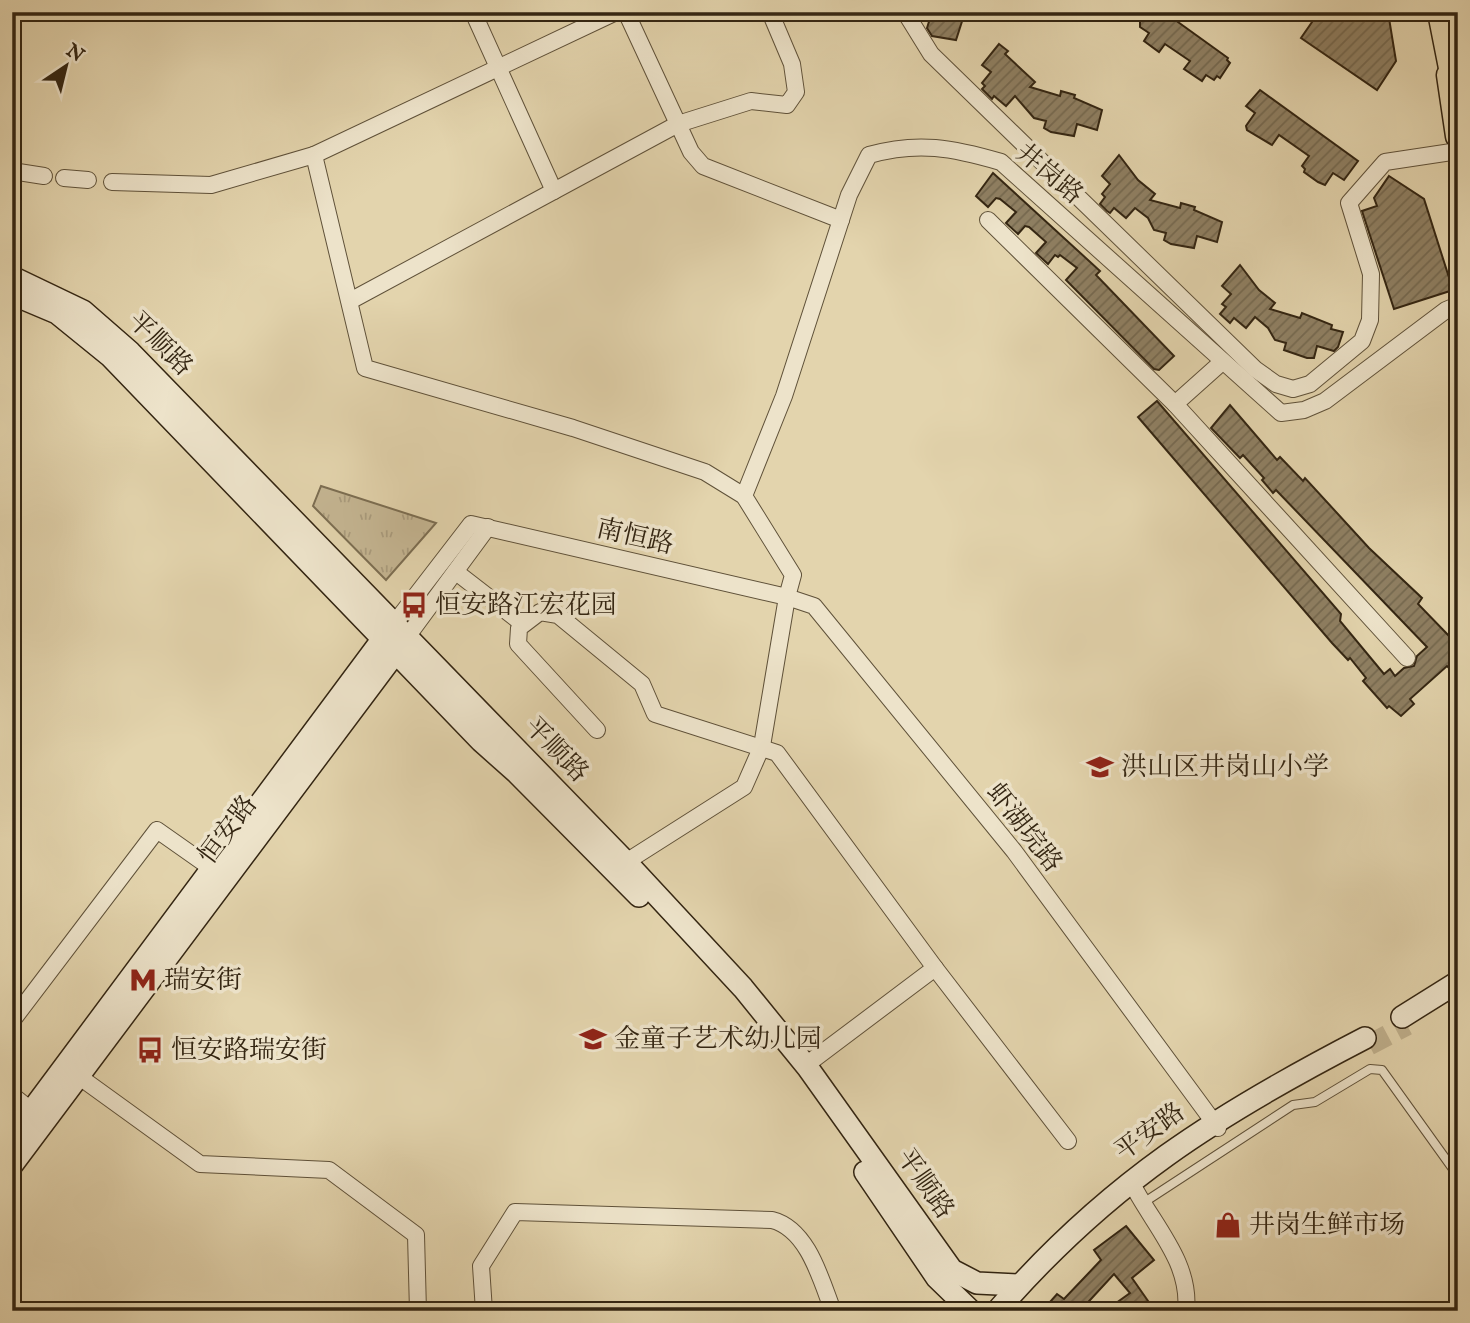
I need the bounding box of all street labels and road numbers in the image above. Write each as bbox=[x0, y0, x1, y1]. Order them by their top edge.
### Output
street label: 井岗路 bbox=[1009, 136, 1089, 212]
street label: 平顺路 bbox=[121, 305, 199, 383]
street label: 南恒路 bbox=[593, 512, 677, 562]
street label: 平顺路 bbox=[517, 710, 595, 790]
street label: 虾湖垸路 bbox=[979, 777, 1069, 879]
street label: 恒安路 bbox=[191, 789, 265, 871]
street label: 平安路 bbox=[1109, 1096, 1191, 1168]
street label: 平顺路 bbox=[889, 1143, 961, 1225]

